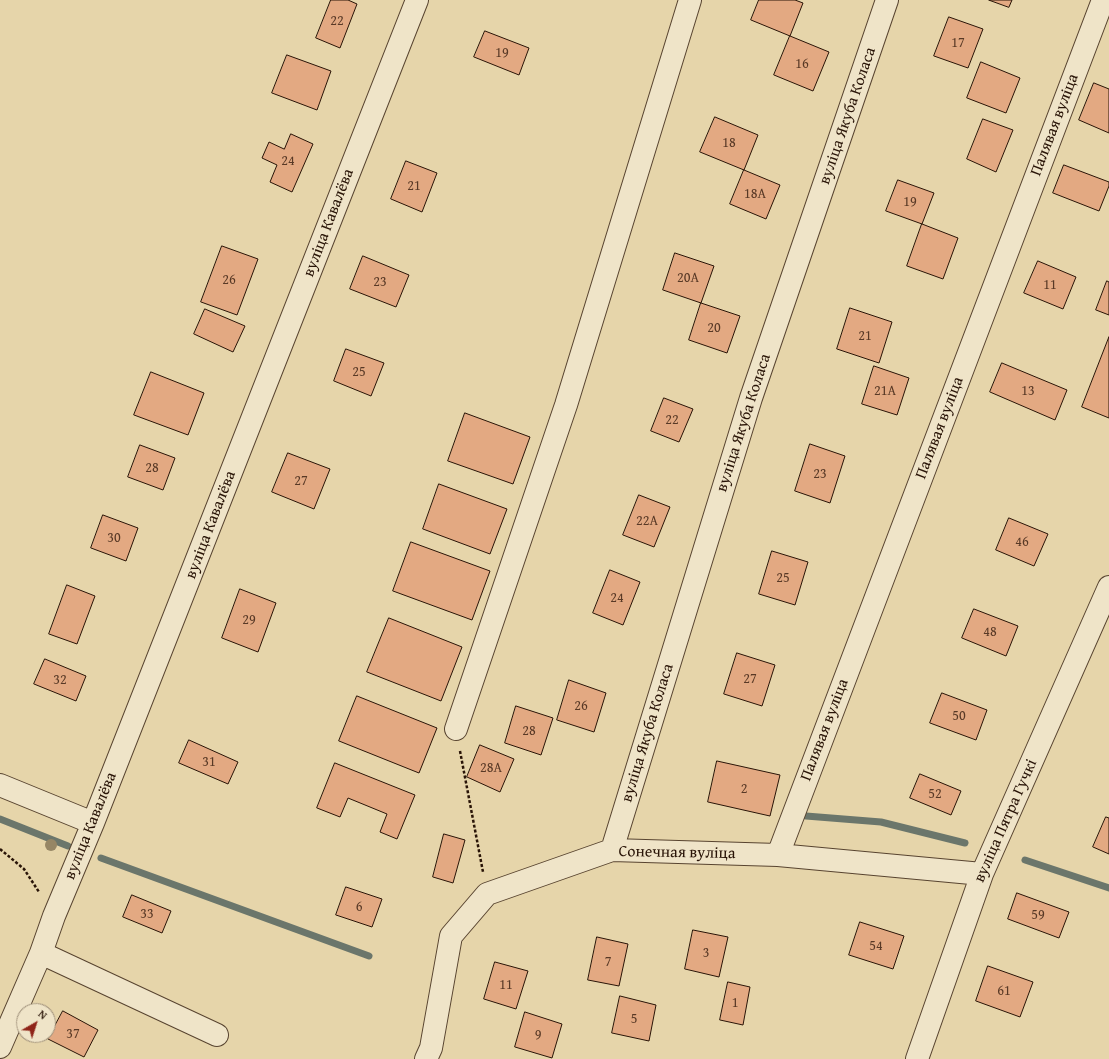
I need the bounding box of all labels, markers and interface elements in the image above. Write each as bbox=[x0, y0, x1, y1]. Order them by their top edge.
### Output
house number: 22 bbox=[330, 13, 344, 29]
house number: 17 bbox=[951, 35, 965, 51]
house number: 19 bbox=[495, 45, 509, 61]
street label: вуліца Якуба Коласа bbox=[816, 45, 880, 187]
house number: 16 bbox=[795, 56, 809, 72]
street label: Палявая вуліца bbox=[1027, 71, 1083, 179]
house number: 18 bbox=[722, 135, 736, 151]
house number: 24 bbox=[281, 153, 295, 169]
street label: вуліца Кавалёва bbox=[300, 166, 358, 280]
house number: 21 bbox=[407, 178, 421, 194]
house number: 18А bbox=[744, 186, 766, 202]
house number: 19 bbox=[903, 194, 917, 210]
house number: 20А bbox=[677, 270, 699, 286]
house number: 26 bbox=[222, 272, 236, 288]
house number: 23 bbox=[373, 274, 387, 290]
house number: 11 bbox=[1043, 277, 1057, 293]
house number: 20 bbox=[707, 320, 721, 336]
house number: 21 bbox=[858, 328, 872, 344]
street label: вуліца Якуба Коласа bbox=[713, 352, 775, 494]
house number: 25 bbox=[352, 364, 366, 380]
street label: Палявая вуліца bbox=[912, 374, 968, 482]
house number: 21А bbox=[874, 383, 896, 399]
house number: 13 bbox=[1021, 383, 1035, 399]
house number: 22 bbox=[665, 412, 679, 428]
house number: 28 bbox=[145, 460, 159, 476]
house number: 23 bbox=[813, 466, 827, 482]
street label: вуліца Кавалёва bbox=[182, 468, 240, 582]
house number: 27 bbox=[294, 473, 308, 489]
house number: 22А bbox=[636, 513, 658, 529]
house number: 30 bbox=[107, 530, 121, 546]
house number: 46 bbox=[1015, 534, 1029, 550]
house number: 25 bbox=[776, 570, 790, 586]
house number: 24 bbox=[610, 590, 624, 606]
house number: 29 bbox=[242, 612, 256, 628]
house number: 48 bbox=[983, 624, 997, 640]
street label: вуліца Якуба Коласа bbox=[618, 661, 678, 805]
house number: 27 bbox=[743, 671, 757, 687]
house number: 32 bbox=[53, 672, 67, 688]
street label: Палявая вуліца bbox=[797, 676, 853, 784]
house number: 26 bbox=[574, 698, 588, 714]
house number: 50 bbox=[952, 708, 966, 724]
house number: 28 bbox=[522, 723, 536, 739]
house number: 31 bbox=[202, 754, 216, 770]
street label: вуліца Пятра Гучкі bbox=[970, 756, 1042, 886]
house number: 28А bbox=[480, 760, 502, 776]
street label: вуліца Кавалёва bbox=[61, 770, 121, 882]
house number: 2 bbox=[741, 781, 747, 797]
house number: 52 bbox=[928, 786, 942, 802]
street label: Сонечная вуліца bbox=[618, 842, 736, 864]
house number: 6 bbox=[356, 899, 362, 915]
house number: 33 bbox=[140, 906, 154, 922]
house number: 59 bbox=[1031, 907, 1045, 923]
house number: 54 bbox=[869, 938, 883, 954]
house number: 3 bbox=[703, 945, 709, 961]
house number: 7 bbox=[605, 954, 611, 970]
house number: 11 bbox=[499, 977, 513, 993]
house number: 61 bbox=[997, 983, 1011, 999]
house number: 1 bbox=[732, 995, 738, 1011]
north arrow bbox=[16, 1003, 56, 1043]
text: N bbox=[35, 1006, 51, 1023]
house number: 5 bbox=[631, 1011, 637, 1027]
house number: 37 bbox=[66, 1026, 80, 1042]
house number: 9 bbox=[535, 1027, 541, 1043]

